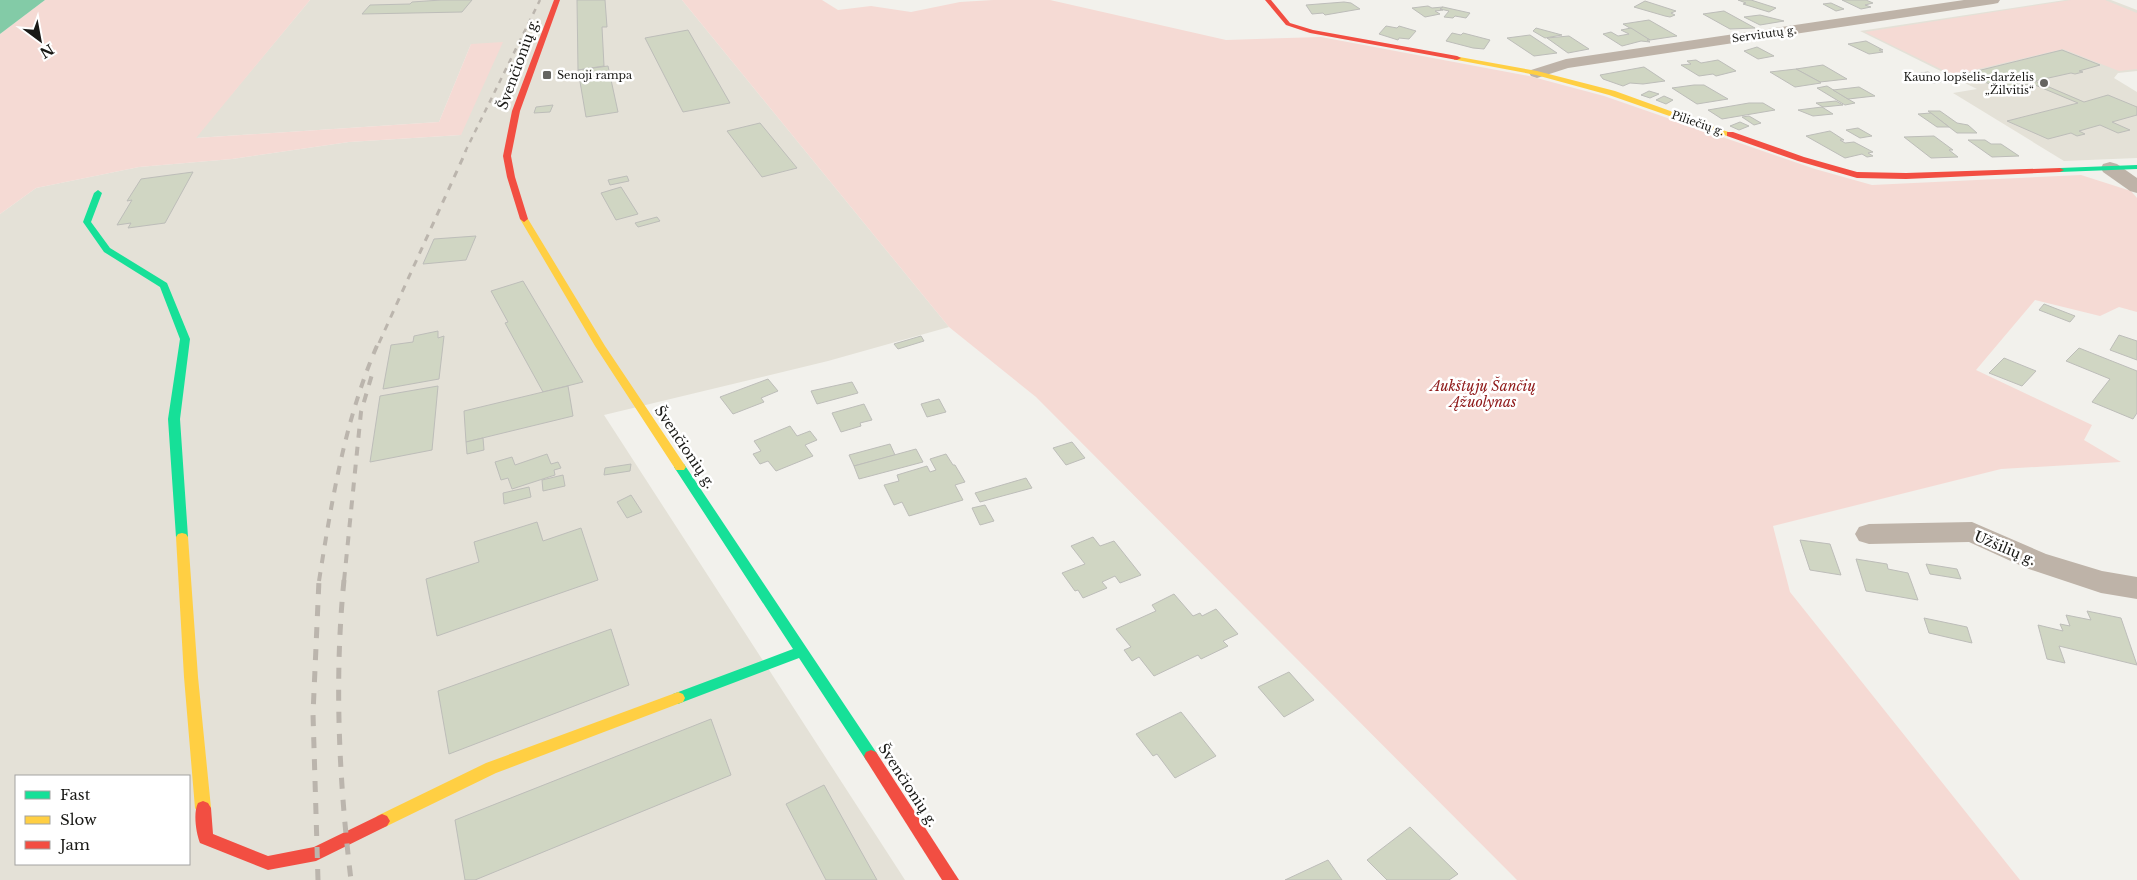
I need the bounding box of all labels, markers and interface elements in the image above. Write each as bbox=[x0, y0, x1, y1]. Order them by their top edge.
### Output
north arrow bbox=[15, 15, 65, 65]
street label: Švenčionių g. bbox=[492, 15, 543, 112]
street label: Servitutų g. bbox=[1731, 23, 1797, 45]
text: N bbox=[37, 40, 57, 62]
place label: Senoji rampa bbox=[557, 68, 633, 82]
marker: Senoji rampa bbox=[541, 69, 553, 81]
place label: Kauno lopšelis-darželis „Žilvitis“ bbox=[1904, 70, 2034, 97]
marker: Kauno lopšelis-darželis „Žilvitis“ bbox=[2038, 77, 2050, 89]
street label: Piliečių g. bbox=[1670, 107, 1726, 139]
park label: Aukštųjų Šančių Ąžuolynas bbox=[1428, 376, 1536, 411]
street label: Švenčionių g. bbox=[651, 402, 720, 492]
street label: Užšilių g. bbox=[1971, 527, 2039, 569]
street label: Švenčionių g. bbox=[874, 739, 943, 830]
legend bbox=[15, 775, 190, 865]
text: Fast bbox=[60, 785, 91, 804]
text: Slow bbox=[60, 810, 97, 829]
text: Jam bbox=[58, 835, 90, 854]

